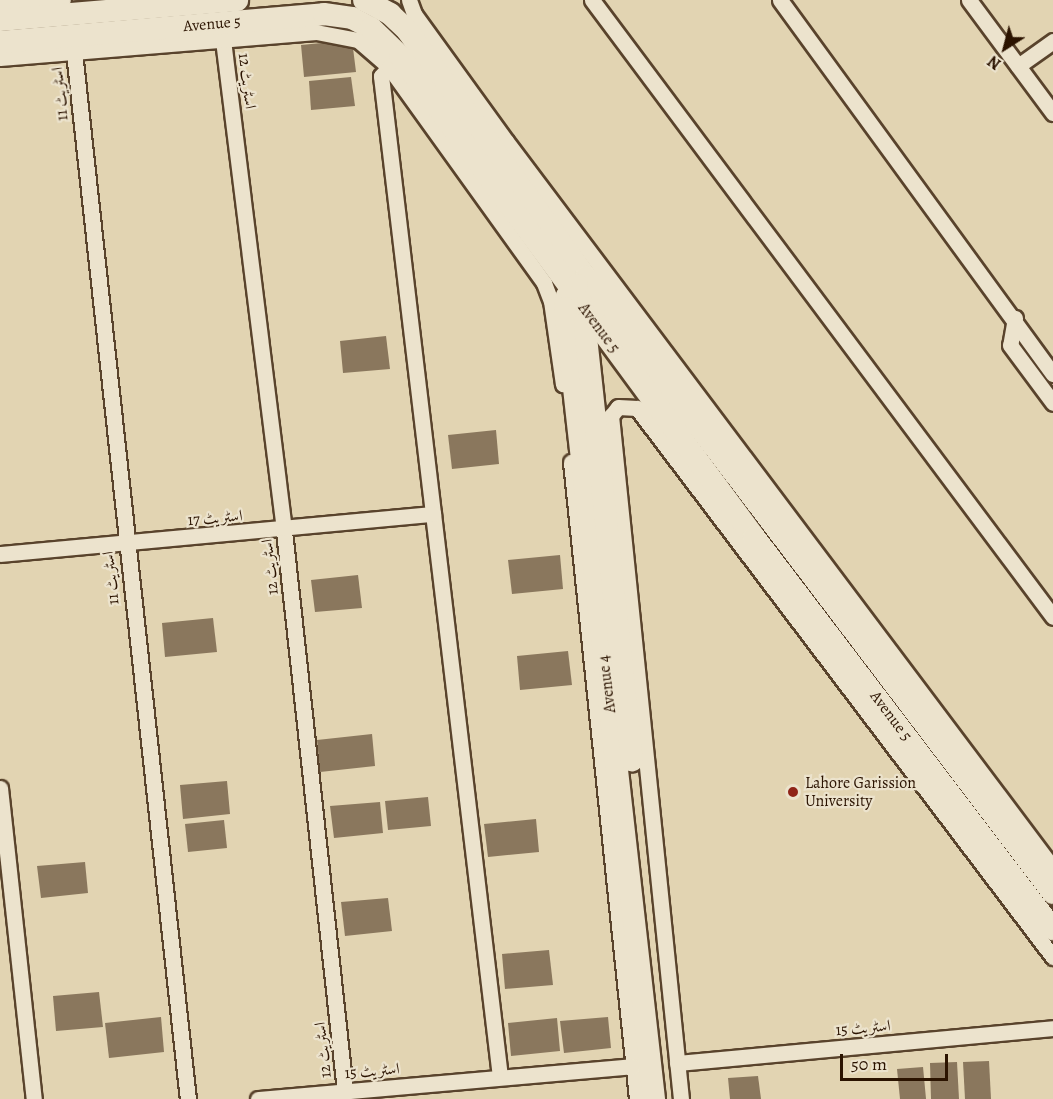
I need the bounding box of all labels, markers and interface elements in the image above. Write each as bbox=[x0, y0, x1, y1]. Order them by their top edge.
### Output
street label: Avenue 5 bbox=[182, 12, 242, 36]
north arrow bbox=[975, 18, 1035, 78]
text: N bbox=[983, 50, 1006, 75]
street label: اسٹریٹ 12 bbox=[234, 52, 260, 110]
street label: اسٹریٹ 11 bbox=[48, 66, 72, 122]
street label: Avenue 5 bbox=[574, 299, 624, 357]
street label: اسٹریٹ 17 bbox=[187, 506, 243, 530]
street label: اسٹریٹ 12 bbox=[258, 538, 282, 596]
street label: اسٹریٹ 11 bbox=[99, 550, 123, 606]
street label: Avenue 4 bbox=[594, 654, 620, 714]
street label: Avenue 5 bbox=[866, 687, 916, 745]
place label: Lahore Garission University bbox=[805, 773, 916, 811]
marker: Lahore Garission University bbox=[786, 785, 800, 799]
street label: اسٹریٹ 15 bbox=[835, 1016, 891, 1040]
street label: اسٹریٹ 12 bbox=[311, 1021, 335, 1079]
scale bar bbox=[843, 1042, 951, 1080]
text: 50 m bbox=[851, 1052, 887, 1076]
street label: اسٹریٹ 15 bbox=[344, 1059, 400, 1083]

